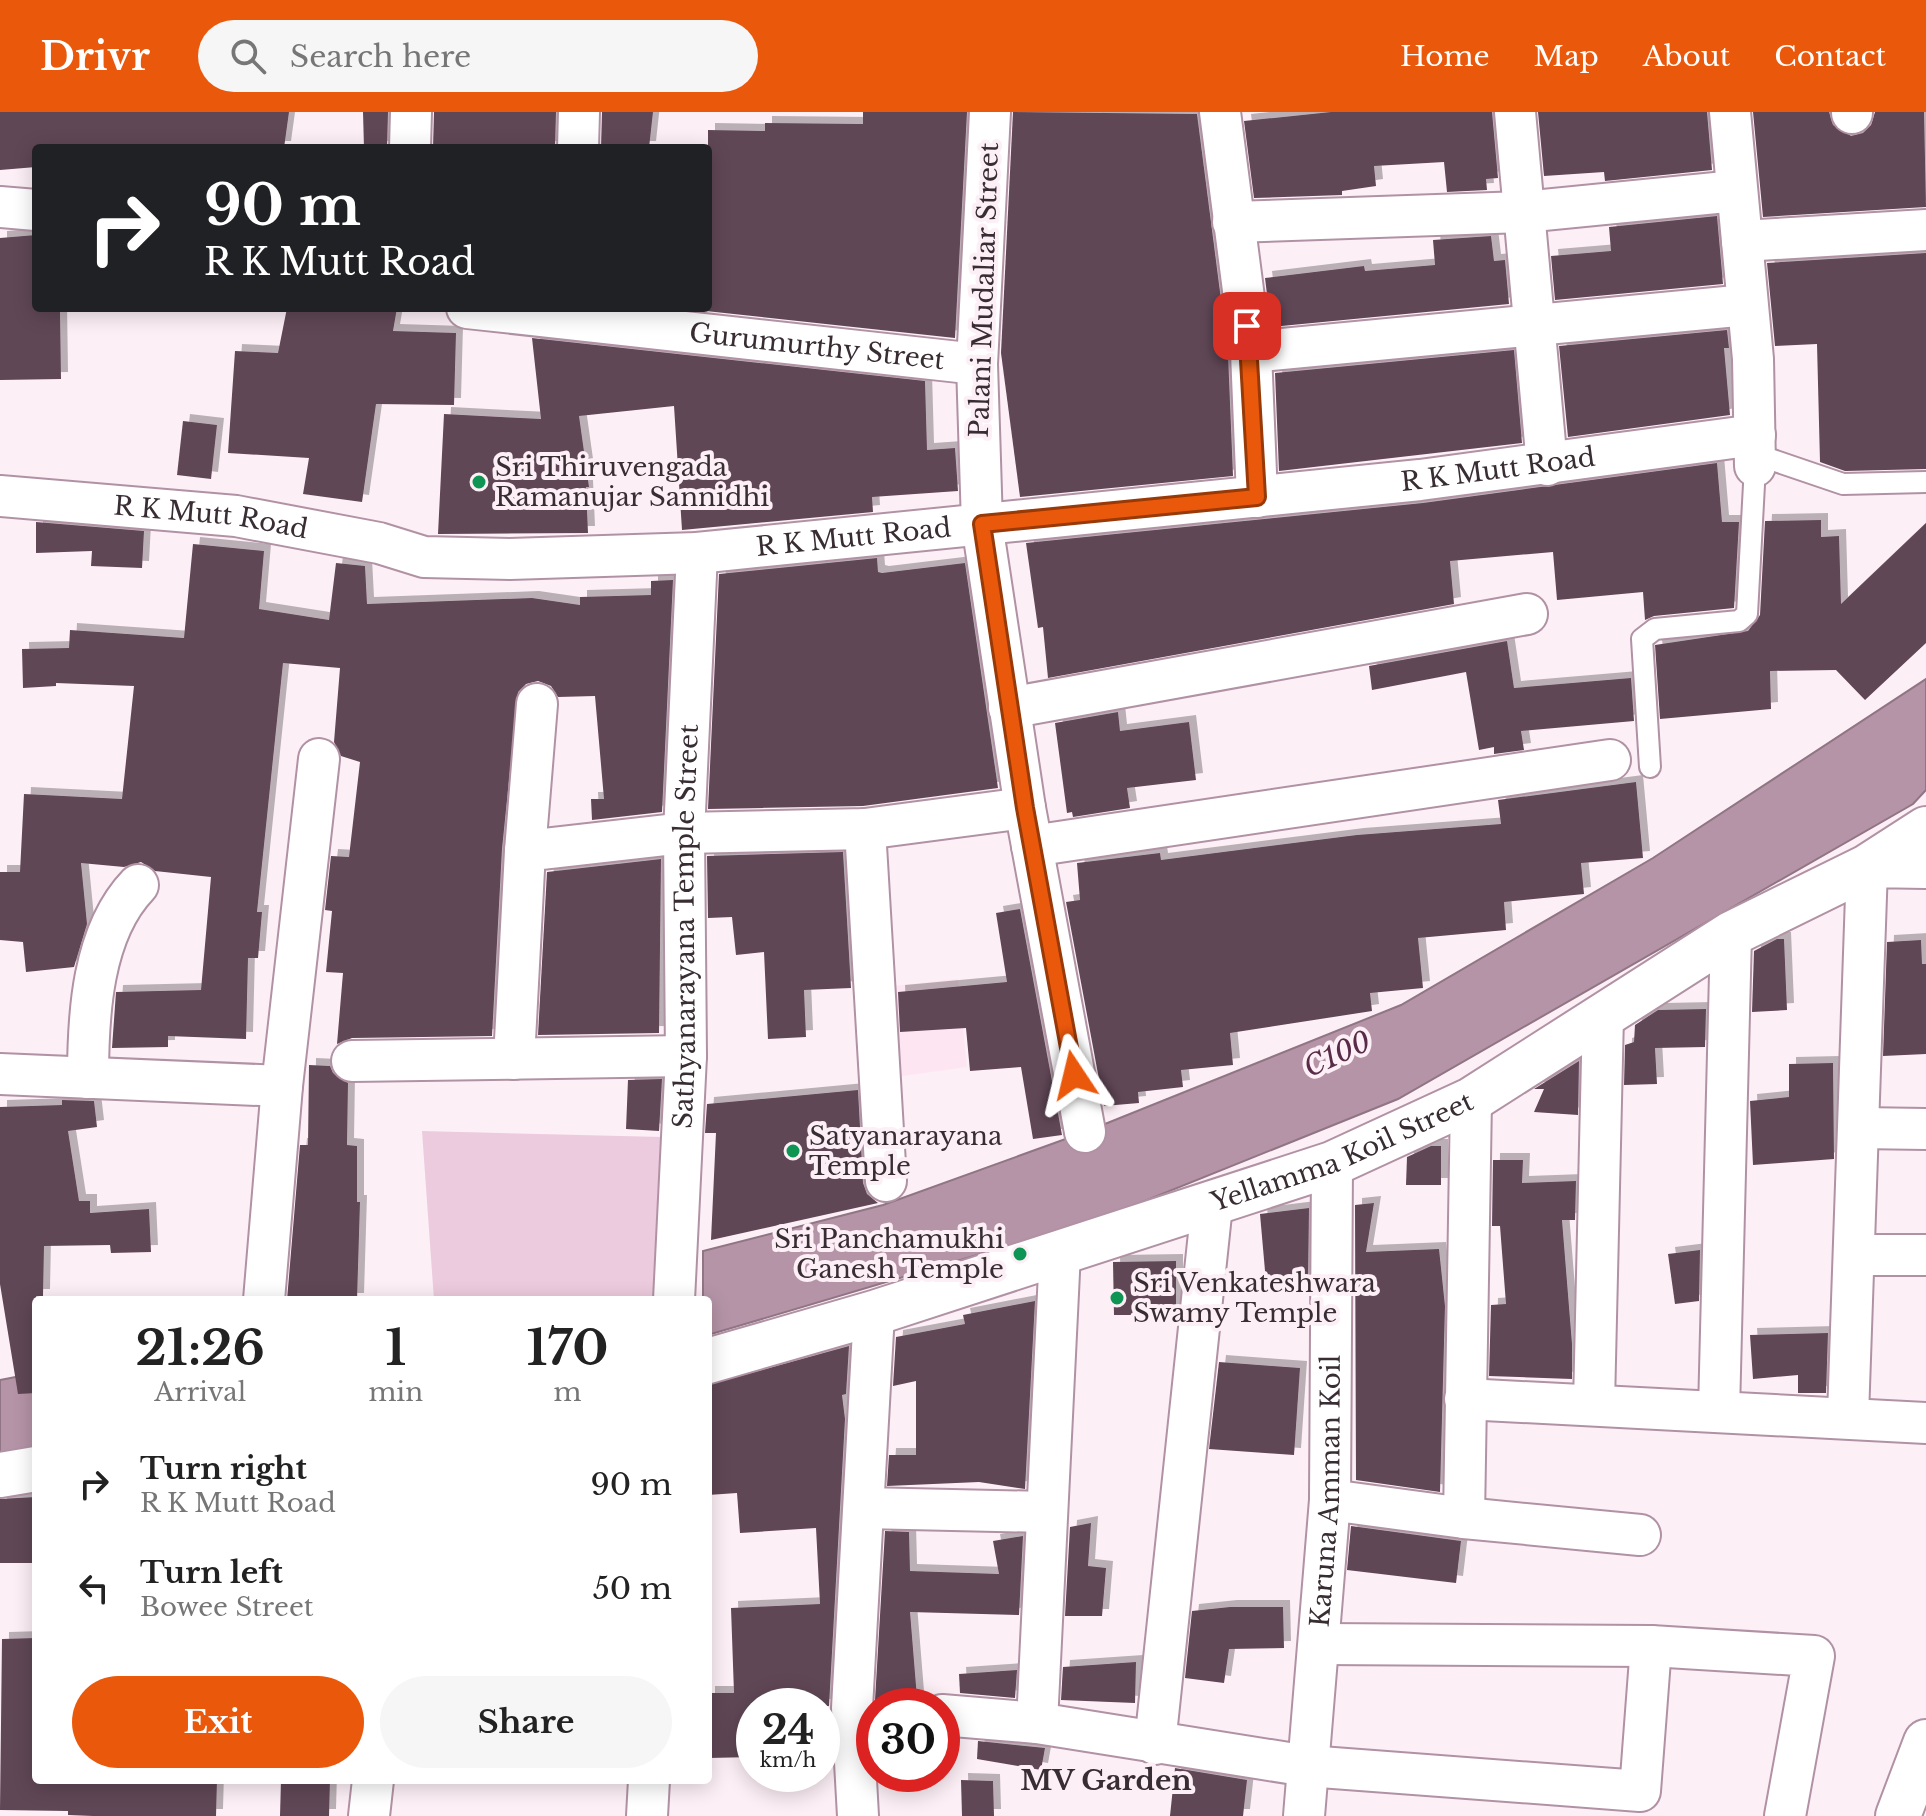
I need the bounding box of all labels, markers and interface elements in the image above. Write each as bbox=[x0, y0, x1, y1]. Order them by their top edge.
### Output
search box bbox=[198, 20, 758, 92]
text: Drivr bbox=[40, 33, 150, 80]
icon: search bbox=[226, 34, 270, 78]
text: Search here bbox=[290, 38, 471, 75]
text: Home bbox=[1400, 39, 1490, 74]
text: Map bbox=[1534, 39, 1599, 74]
text: About bbox=[1643, 39, 1730, 74]
text: Contact bbox=[1774, 39, 1886, 74]
street label: Palani Mudaliar Street bbox=[963, 142, 1005, 438]
text: 90 m bbox=[204, 171, 361, 240]
icon: right bbox=[72, 176, 176, 280]
text: R K Mutt Road bbox=[204, 240, 475, 285]
pin bbox=[1213, 292, 1281, 360]
icon: arrive bbox=[1225, 304, 1269, 348]
street label: Gurumurthy Street bbox=[688, 317, 946, 376]
street label: R K Mutt Road bbox=[1399, 441, 1597, 498]
place label: Sri Thiruvengada Ramanujar Sannidhi bbox=[495, 451, 769, 513]
marker: Sri Thiruvengada Ramanujar Sannidhi bbox=[470, 473, 488, 491]
street label: R K Mutt Road bbox=[112, 490, 311, 545]
street label: R K Mutt Road bbox=[755, 511, 953, 563]
street label: Sathyanarayana Temple Street bbox=[666, 723, 705, 1129]
water label: C100 bbox=[1298, 1024, 1376, 1085]
position arrow bbox=[1032, 1033, 1116, 1117]
street label: Yellamma Koil Street bbox=[1206, 1085, 1478, 1219]
place label: Satyanarayana Temple bbox=[809, 1120, 1003, 1182]
marker: Satyanarayana Temple bbox=[784, 1142, 802, 1160]
place label: Sri Panchamukhi Ganesh Temple bbox=[774, 1223, 1004, 1285]
marker: Sri Panchamukhi Ganesh Temple bbox=[1011, 1245, 1029, 1263]
place label: Sri Venkateshwara Swamy Temple bbox=[1133, 1267, 1376, 1329]
marker: Sri Venkateshwara Swamy Temple bbox=[1108, 1289, 1126, 1307]
text: 21:26 bbox=[135, 1318, 265, 1378]
text: 1 bbox=[385, 1318, 406, 1378]
text: 170 bbox=[527, 1318, 609, 1378]
street label: Karuna Amman Koil bbox=[1304, 1355, 1347, 1628]
text: Arrival bbox=[154, 1376, 246, 1408]
text: min bbox=[368, 1376, 423, 1408]
text: m bbox=[554, 1376, 581, 1408]
text: Turn right bbox=[140, 1450, 307, 1487]
icon: right bbox=[72, 1462, 116, 1506]
text: 90 m bbox=[590, 1466, 672, 1503]
text: R K Mutt Road bbox=[140, 1487, 336, 1519]
text: Turn left bbox=[140, 1554, 283, 1591]
icon: left bbox=[72, 1566, 116, 1610]
text: 50 m bbox=[593, 1570, 672, 1607]
text: Bowee Street bbox=[140, 1591, 314, 1623]
button: Exit bbox=[72, 1676, 364, 1768]
button: Share bbox=[380, 1676, 672, 1768]
speed limit sign: 30 bbox=[856, 1688, 960, 1792]
text: 24 bbox=[762, 1705, 814, 1755]
text: km/h bbox=[760, 1748, 816, 1772]
district label: MV Garden bbox=[1020, 1763, 1192, 1798]

